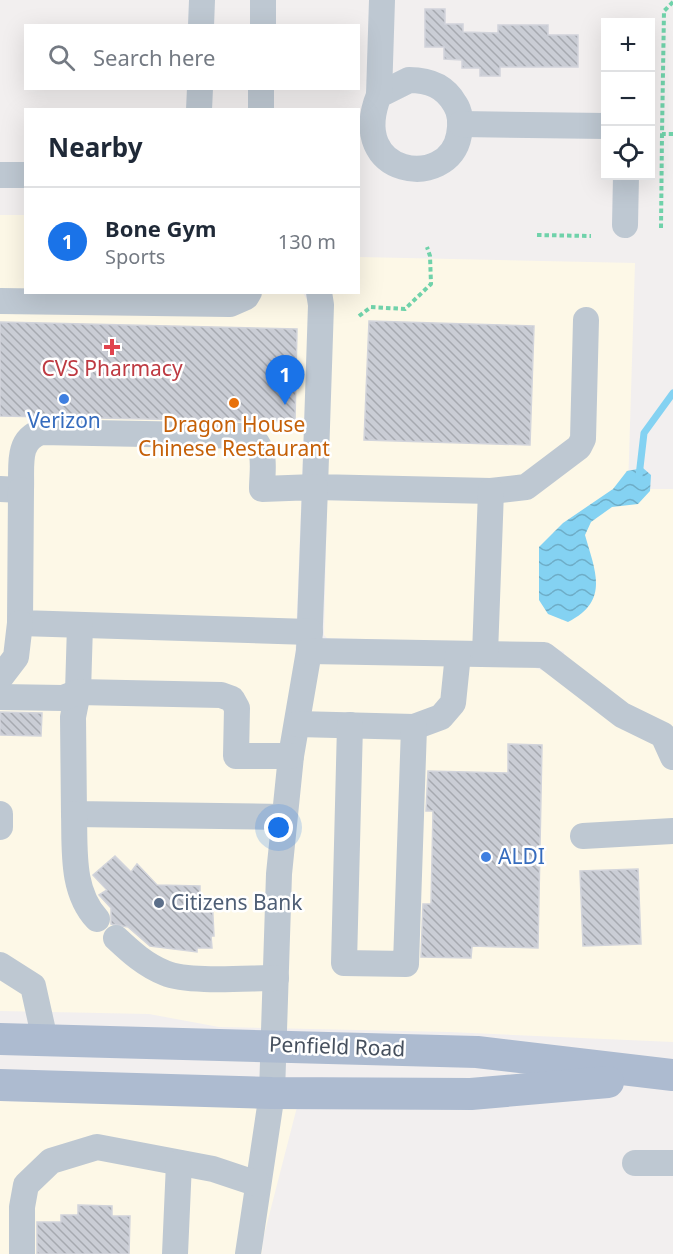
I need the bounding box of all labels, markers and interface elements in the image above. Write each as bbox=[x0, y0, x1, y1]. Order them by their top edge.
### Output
map controls bbox=[601, 18, 655, 180]
button: + bbox=[601, 18, 655, 72]
search box bbox=[24, 24, 360, 90]
icon: search bbox=[45, 41, 78, 74]
text: Search here bbox=[93, 42, 215, 72]
button: − bbox=[601, 72, 655, 126]
button: locate bbox=[601, 126, 655, 180]
text: Nearby bbox=[48, 129, 143, 165]
text: Bone Gym bbox=[105, 213, 216, 243]
text: 1 bbox=[62, 228, 73, 255]
text: 130 m bbox=[278, 228, 336, 255]
text: Sports bbox=[105, 243, 165, 270]
marker: CVS Pharmacy bbox=[105, 340, 119, 354]
place label: CVS Pharmacy bbox=[41, 354, 183, 382]
pin: 1 bbox=[266, 356, 304, 405]
marker: Verizon bbox=[57, 392, 71, 406]
marker: Dragon House Chinese Restaurant bbox=[227, 396, 241, 410]
place label: Verizon bbox=[27, 406, 101, 434]
place label: Dragon House Chinese Restaurant bbox=[138, 410, 330, 462]
your location bbox=[264, 813, 293, 842]
place label: ALDI bbox=[498, 842, 545, 870]
marker: ALDI bbox=[479, 850, 493, 864]
place label: Citizens Bank bbox=[171, 888, 303, 916]
marker: Citizens Bank bbox=[152, 896, 166, 910]
street label: Penfield Road bbox=[268, 1030, 406, 1062]

